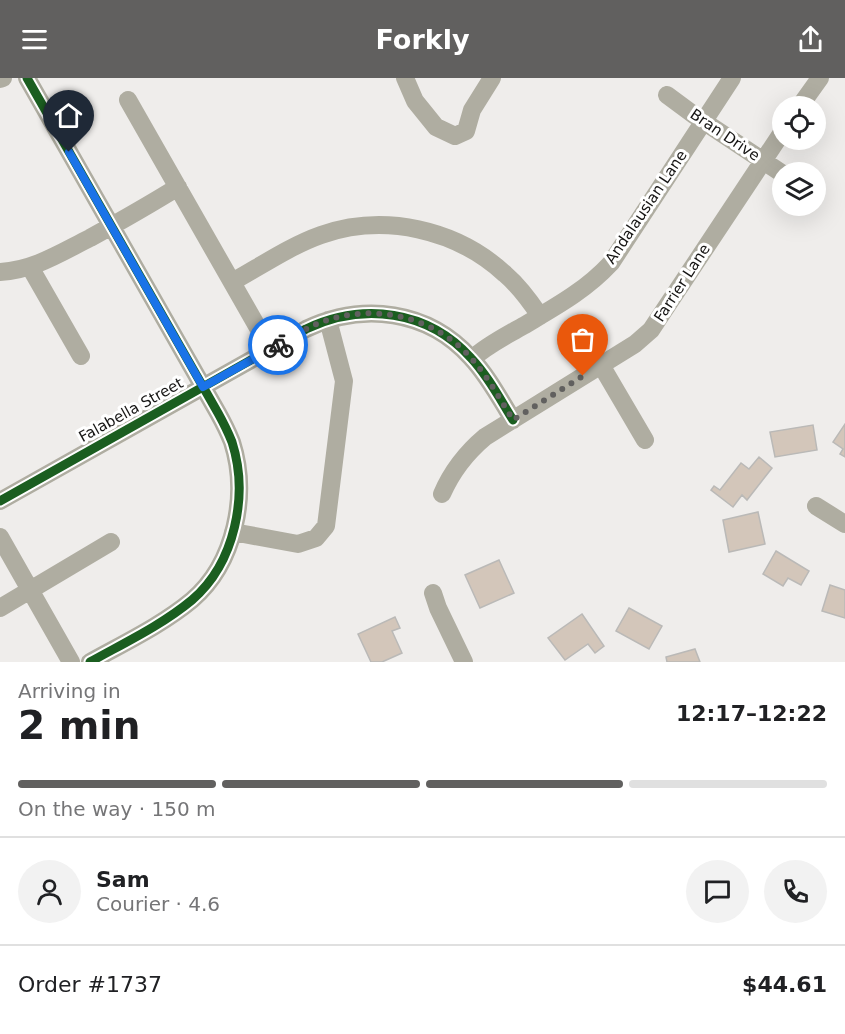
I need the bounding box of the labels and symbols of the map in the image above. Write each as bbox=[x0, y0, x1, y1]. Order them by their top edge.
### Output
pin bbox=[43, 90, 94, 152]
street label: Bran Drive bbox=[687, 105, 763, 165]
street label: Andalausian Lane bbox=[601, 147, 691, 267]
street label: Farrier Lane bbox=[650, 241, 714, 325]
pin bbox=[557, 314, 608, 376]
courier bbox=[248, 315, 308, 375]
street label: Falabella Street bbox=[76, 374, 186, 446]

